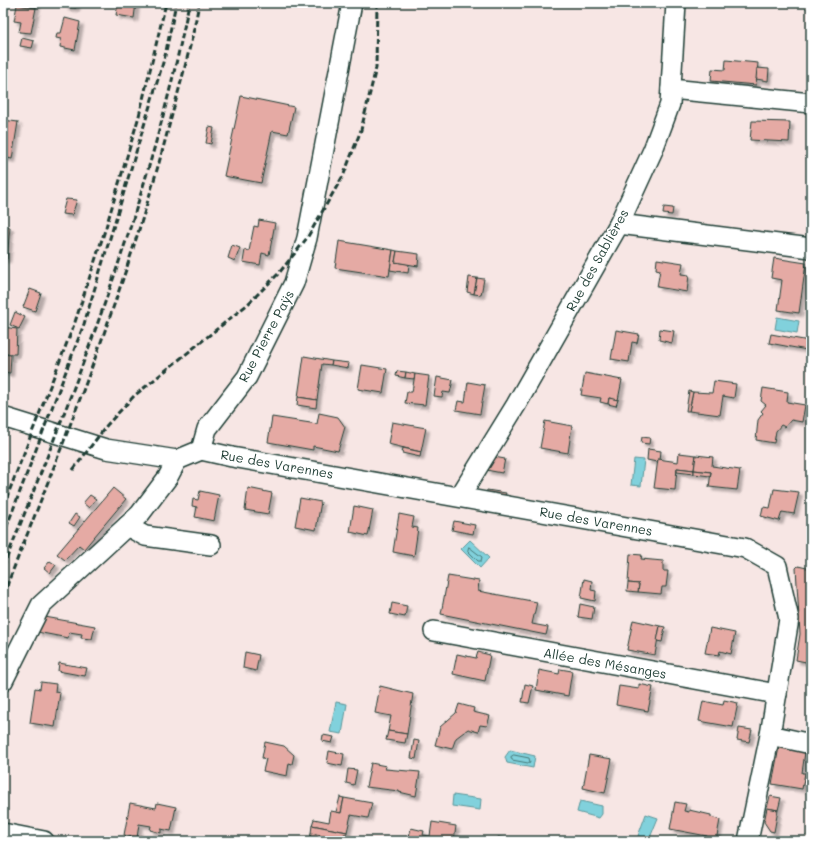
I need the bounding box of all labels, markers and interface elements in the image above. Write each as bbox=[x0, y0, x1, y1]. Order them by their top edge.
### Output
street label: Rue des Sablières bbox=[561, 206, 632, 314]
street label: Rue Pierre Paÿs bbox=[234, 287, 297, 385]
street label: Rue des Varennes bbox=[219, 445, 335, 482]
street label: Rue des Varennes bbox=[538, 502, 654, 539]
street label: Allée des Mésanges bbox=[542, 643, 668, 682]

